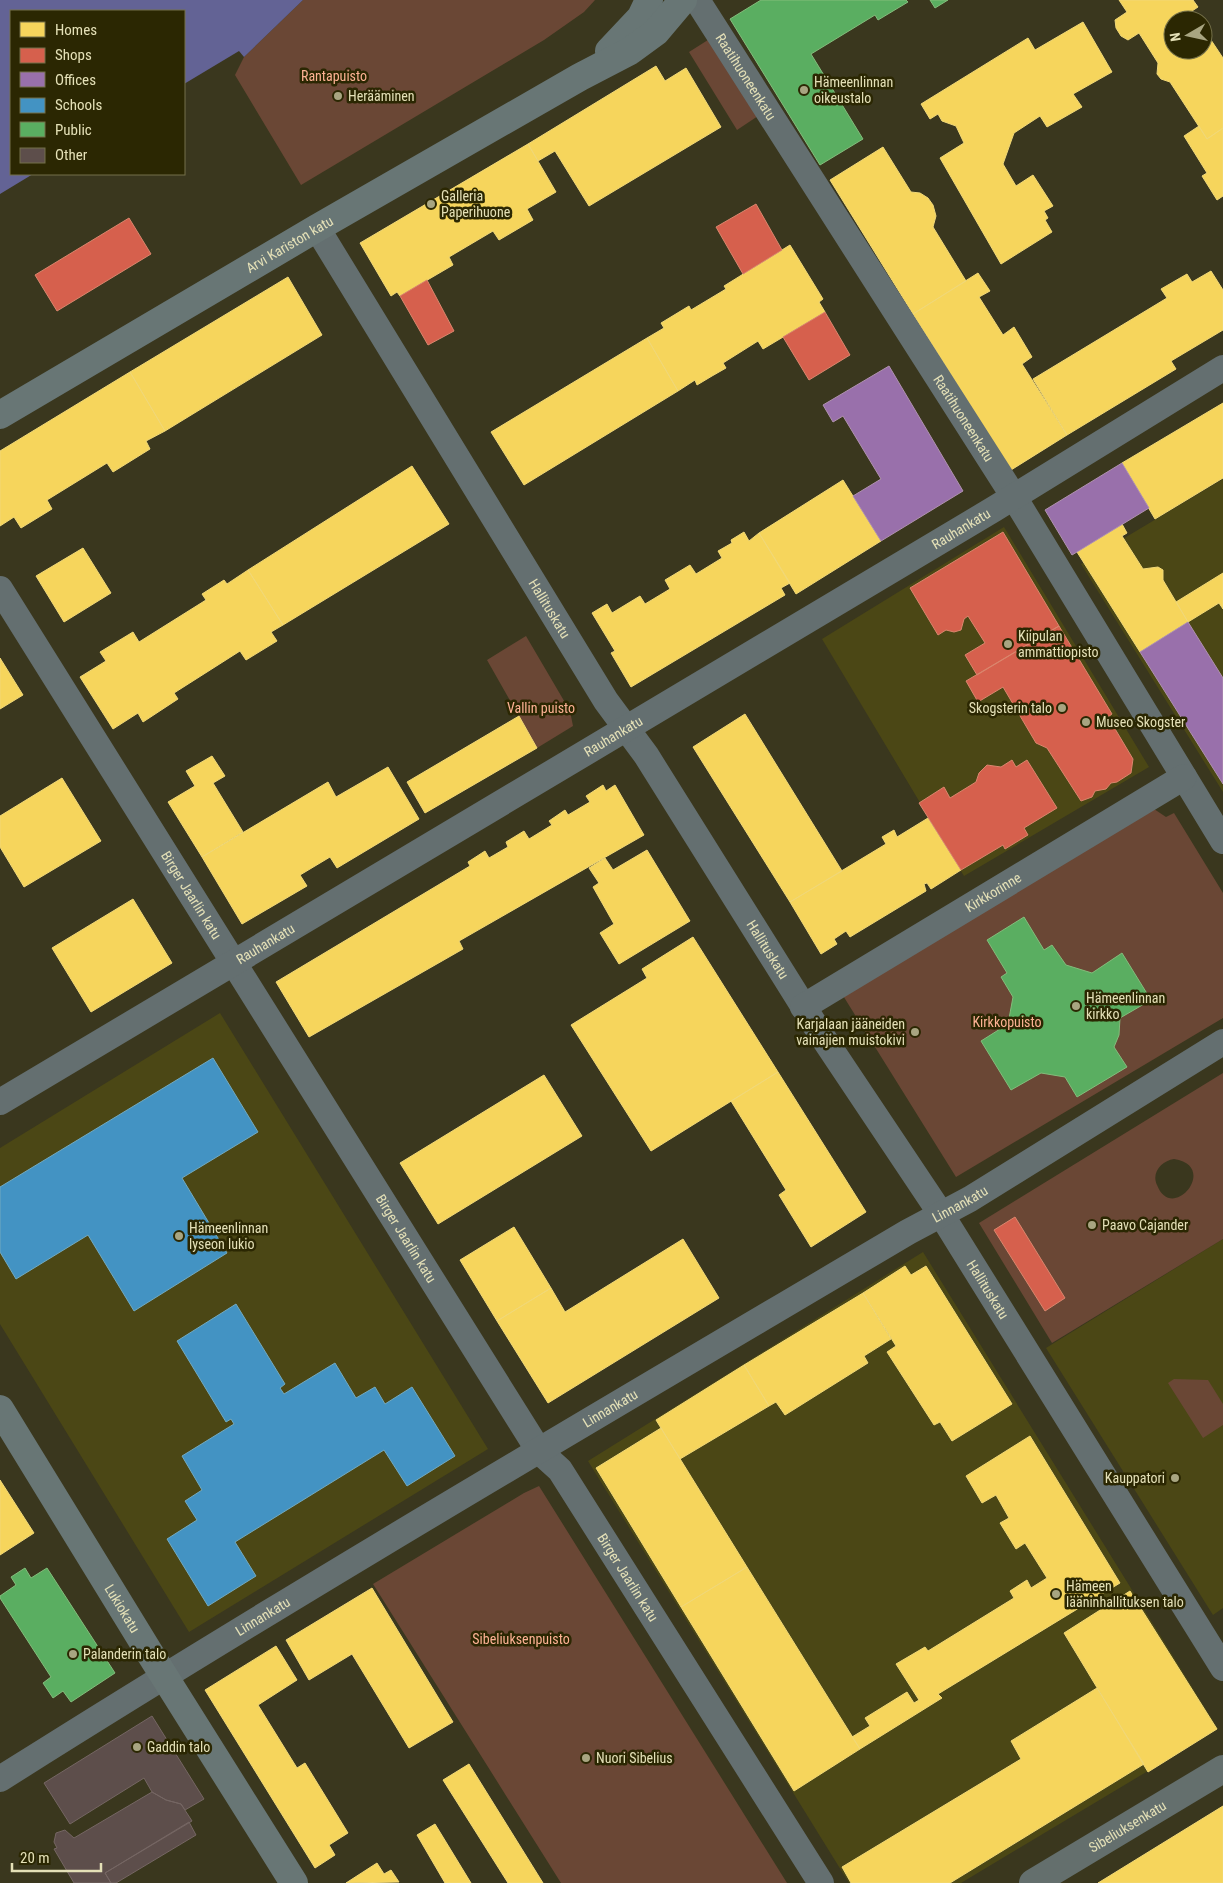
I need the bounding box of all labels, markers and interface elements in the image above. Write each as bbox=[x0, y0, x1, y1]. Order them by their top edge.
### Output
legend bbox=[10, 10, 185, 175]
north arrow bbox=[1163, 10, 1213, 60]
text: Homes bbox=[55, 21, 97, 39]
street label: Raatihuoneenkatu bbox=[712, 30, 779, 123]
text: N bbox=[1167, 32, 1184, 43]
text: Shops bbox=[55, 46, 92, 64]
park label: Rantapuisto bbox=[301, 68, 367, 84]
text: Offices bbox=[55, 71, 96, 89]
place label: Hämeenlinnan oikeustalo bbox=[814, 74, 893, 106]
marker: Hämeenlinnan oikeustalo bbox=[798, 84, 810, 96]
place label: Herääminen bbox=[348, 88, 415, 104]
marker: Herääminen bbox=[332, 90, 344, 102]
text: Schools bbox=[55, 96, 102, 114]
text: Public bbox=[55, 121, 92, 139]
text: Other bbox=[55, 146, 88, 164]
place label: Galleria Paperihuone bbox=[441, 188, 511, 220]
marker: Galleria Paperihuone bbox=[425, 198, 437, 210]
street label: Arvi Kariston katu bbox=[243, 213, 336, 276]
street label: Raatihuoneenkatu bbox=[930, 372, 997, 464]
street label: Rauhankatu bbox=[929, 505, 993, 552]
street label: Hallituskatu bbox=[525, 576, 574, 641]
place label: Kiipulan ammattiopisto bbox=[1018, 628, 1099, 660]
marker: Kiipulan ammattiopisto bbox=[1002, 638, 1014, 650]
park label: Vallin puisto bbox=[507, 700, 575, 716]
place label: Skogsterin talo bbox=[969, 700, 1052, 716]
marker: Skogsterin talo bbox=[1056, 702, 1068, 714]
street label: Rauhankatu bbox=[581, 713, 645, 760]
place label: Museo Skogster bbox=[1096, 714, 1185, 730]
marker: Museo Skogster bbox=[1080, 716, 1092, 728]
street label: Birger Jaarlin katu bbox=[158, 848, 225, 942]
street label: Kirkkorinne bbox=[962, 869, 1024, 915]
street label: Hallituskatu bbox=[743, 917, 792, 982]
street label: Rauhankatu bbox=[233, 920, 297, 967]
place label: Hämeenlinnan kirkko bbox=[1086, 990, 1165, 1022]
marker: Hämeenlinnan kirkko bbox=[1070, 1000, 1082, 1012]
park label: Kirkkopuisto bbox=[972, 1014, 1042, 1030]
place label: Karjalaan jääneiden vainajien muistokivi bbox=[796, 1016, 905, 1048]
marker: Karjalaan jääneiden vainajien muistokivi bbox=[909, 1026, 921, 1038]
street label: Linnankatu bbox=[929, 1182, 990, 1226]
street label: Birger Jaarlin katu bbox=[373, 1191, 440, 1285]
place label: Paavo Cajander bbox=[1102, 1217, 1188, 1233]
marker: Paavo Cajander bbox=[1086, 1219, 1098, 1231]
place label: Hämeenlinnan lyseon lukio bbox=[189, 1220, 268, 1252]
marker: Hämeenlinnan lyseon lukio bbox=[173, 1230, 185, 1242]
street label: Hallituskatu bbox=[964, 1257, 1012, 1322]
street label: Linnankatu bbox=[580, 1386, 640, 1431]
place label: Kauppatori bbox=[1105, 1470, 1165, 1486]
marker: Kauppatori bbox=[1169, 1472, 1181, 1484]
street label: Birger Jaarlin katu bbox=[594, 1530, 662, 1624]
place label: Hämeen lääninhallituksen talo bbox=[1066, 1578, 1184, 1610]
street label: Lukiokatu bbox=[101, 1581, 143, 1636]
marker: Hämeen lääninhallituksen talo bbox=[1050, 1588, 1062, 1600]
street label: Linnankatu bbox=[233, 1594, 293, 1639]
park label: Sibeliuksenpuisto bbox=[472, 1631, 570, 1647]
place label: Palanderin talo bbox=[83, 1646, 166, 1662]
marker: Palanderin talo bbox=[67, 1648, 79, 1660]
place label: Gaddin talo bbox=[147, 1739, 210, 1755]
marker: Gaddin talo bbox=[131, 1741, 143, 1753]
place label: Nuori Sibelius bbox=[596, 1750, 673, 1766]
marker: Nuori Sibelius bbox=[580, 1752, 592, 1764]
street label: Sibeliuksenkatu bbox=[1086, 1797, 1169, 1856]
scale bar bbox=[12, 1840, 101, 1872]
text: 20 m bbox=[20, 1849, 50, 1867]

